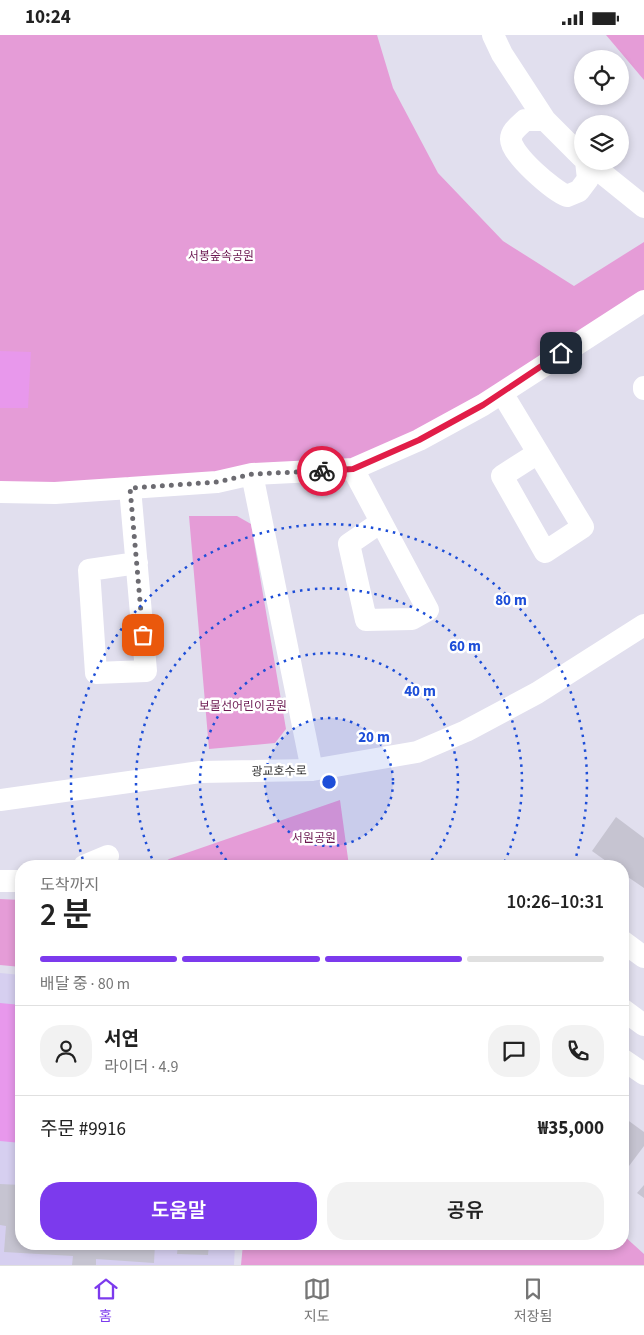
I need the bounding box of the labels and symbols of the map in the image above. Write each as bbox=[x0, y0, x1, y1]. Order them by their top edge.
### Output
park label: 서봉숲속공원 bbox=[188, 248, 254, 265]
pin bbox=[540, 332, 582, 374]
courier bbox=[297, 446, 347, 496]
text: 80 m bbox=[495, 590, 527, 611]
pin bbox=[122, 614, 164, 656]
text: 60 m bbox=[449, 636, 481, 657]
text: 40 m bbox=[404, 681, 436, 702]
park label: 보물선어린이공원 bbox=[199, 698, 287, 715]
text: 20 m bbox=[358, 727, 390, 748]
street label: 광교호수로 bbox=[251, 763, 307, 780]
centre of rings bbox=[320, 773, 338, 791]
park label: 서원공원 bbox=[292, 830, 336, 847]

